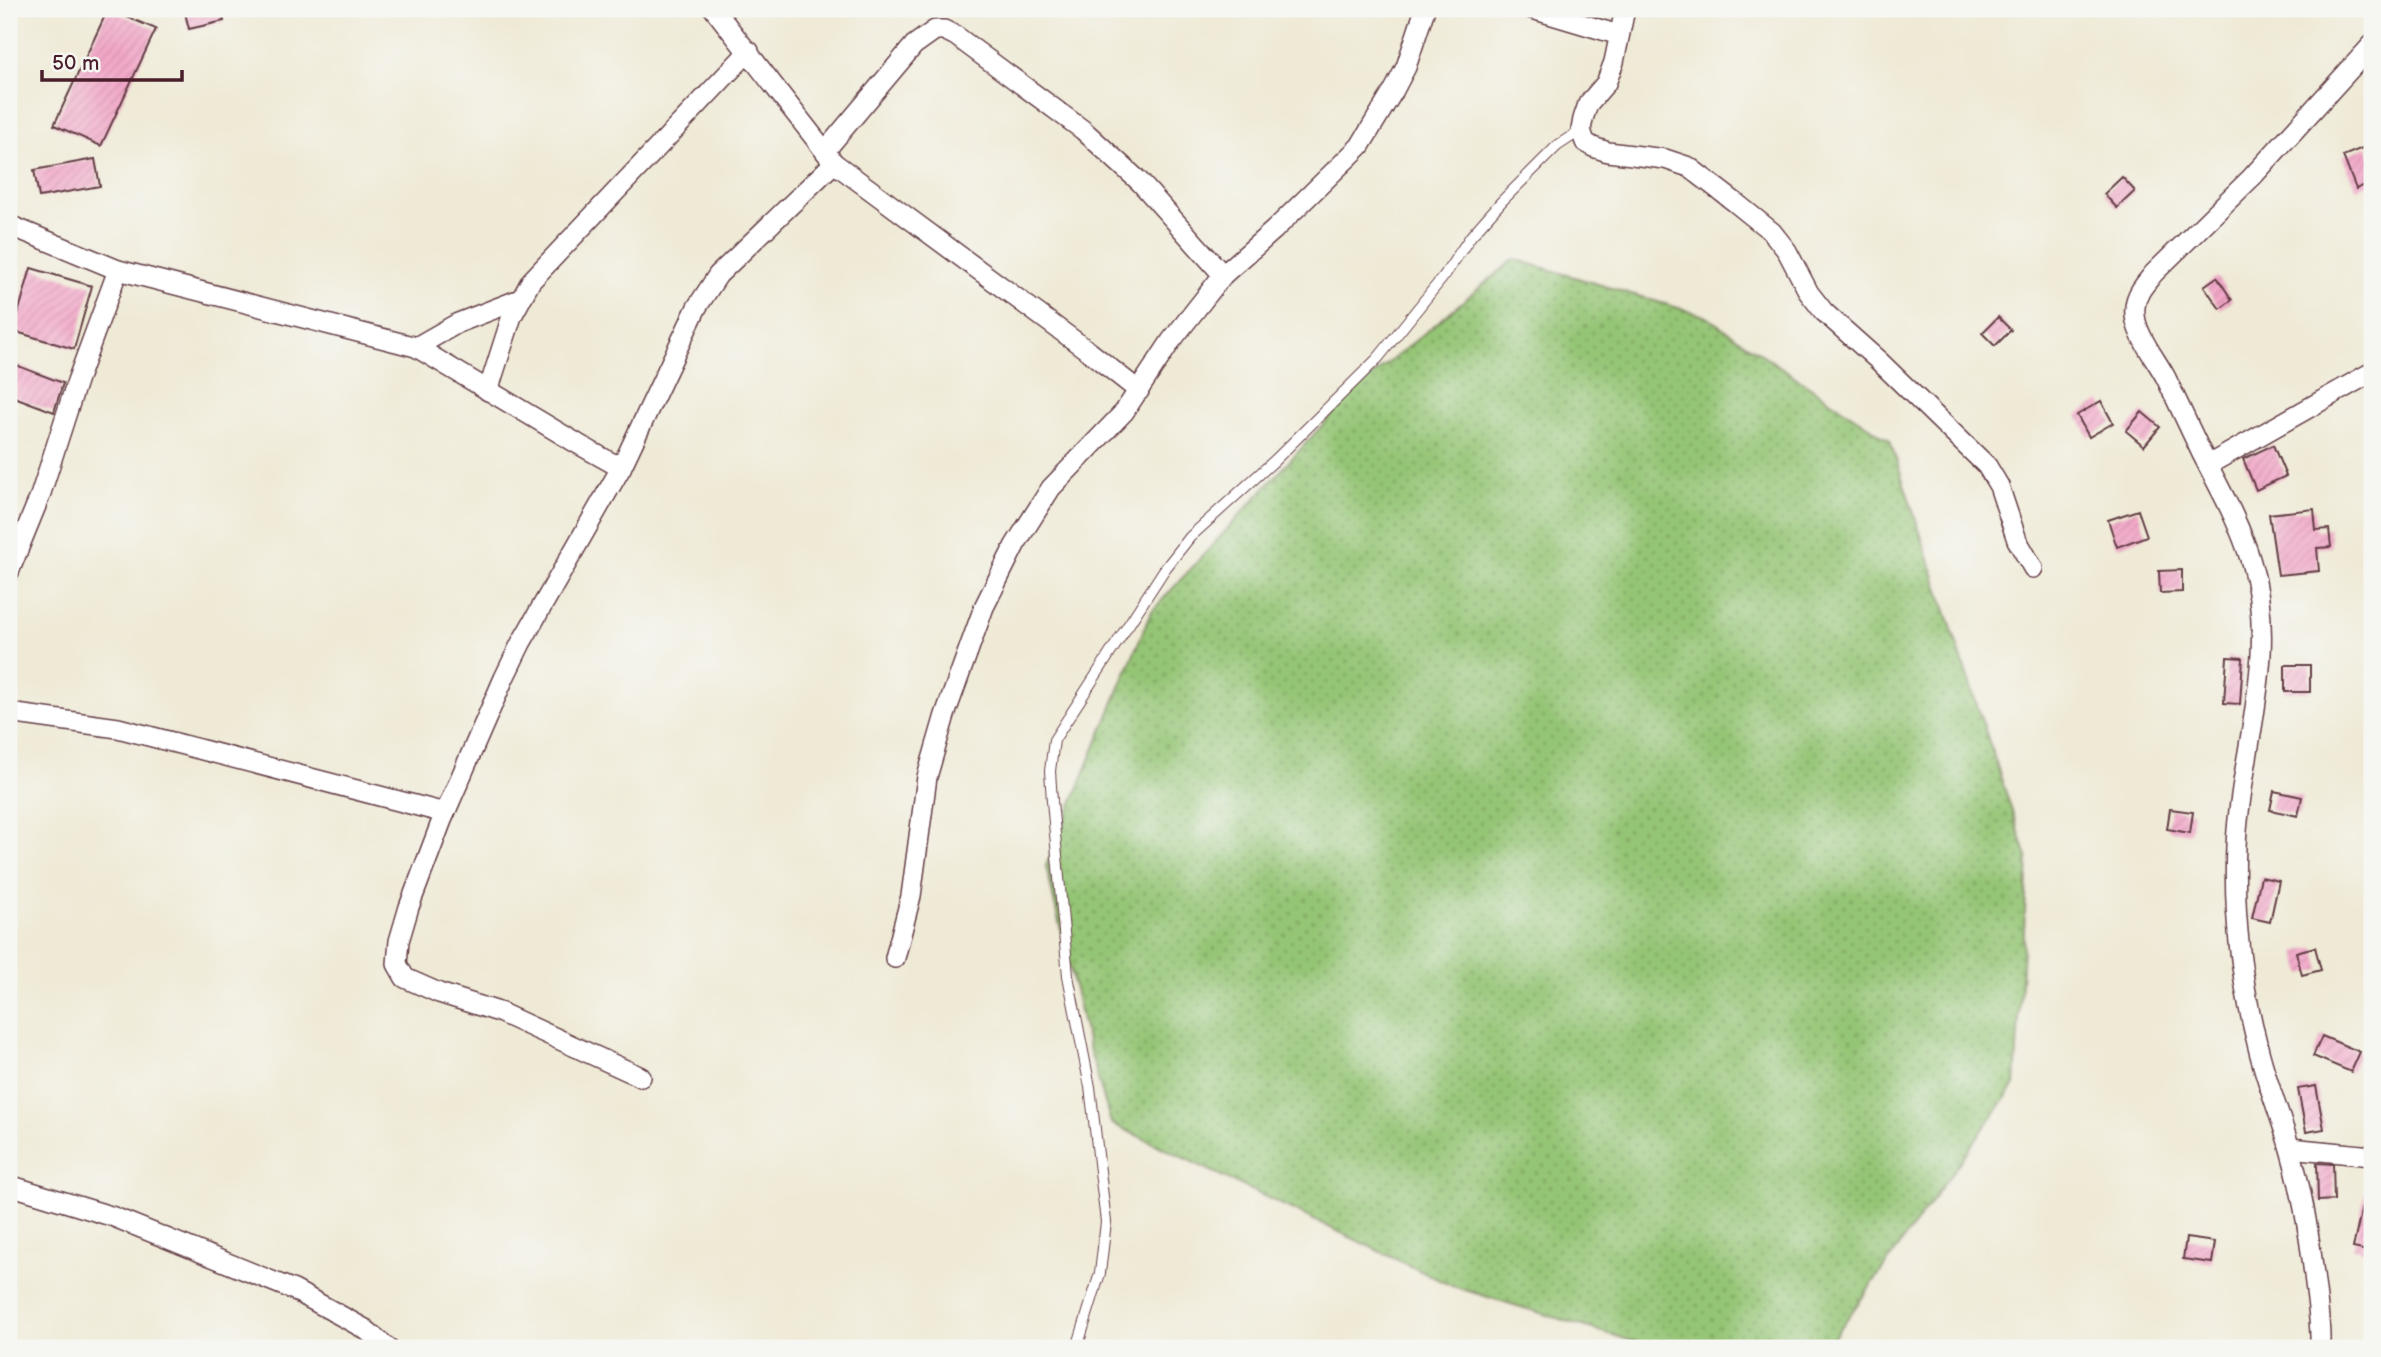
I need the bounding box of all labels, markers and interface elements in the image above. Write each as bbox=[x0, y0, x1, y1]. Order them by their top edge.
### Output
scale bar bbox=[42, 38, 182, 82]
text: 50 m bbox=[52, 51, 99, 76]

